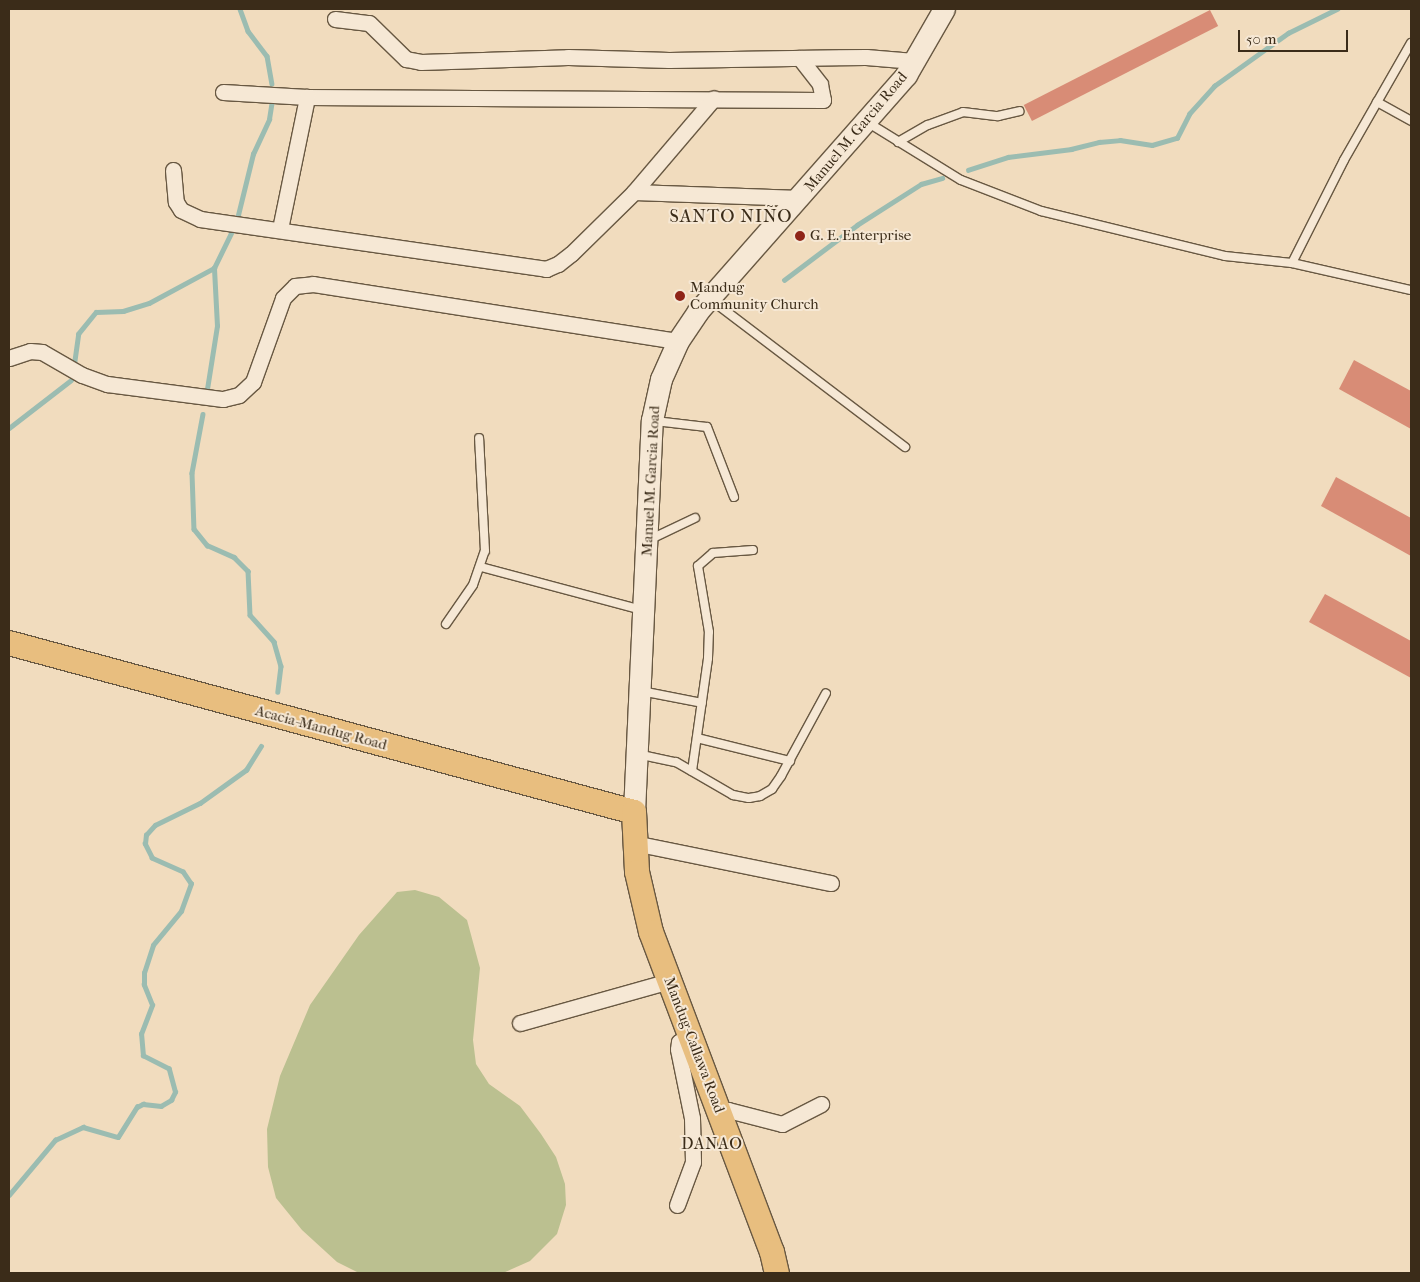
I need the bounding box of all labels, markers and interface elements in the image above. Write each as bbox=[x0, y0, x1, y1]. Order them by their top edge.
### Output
scale bar bbox=[1240, 20, 1350, 52]
text: 50 m bbox=[1246, 30, 1276, 48]
street label: Manuel M. Garcia Road bbox=[801, 69, 911, 195]
district label: SANTO NIÑO bbox=[668, 206, 794, 228]
place label: G. E. Enterprise bbox=[810, 227, 911, 245]
marker: G. E. Enterprise bbox=[794, 230, 806, 242]
place label: Mandug Community Church bbox=[690, 278, 819, 313]
marker: Mandug Community Church bbox=[674, 290, 686, 302]
street label: Manuel M. Garcia Road bbox=[638, 405, 664, 557]
street label: Acacia-Mandug Road bbox=[253, 702, 389, 754]
street label: Mandug-Callawa Road bbox=[660, 974, 728, 1116]
district label: DANAO bbox=[681, 1134, 743, 1154]

